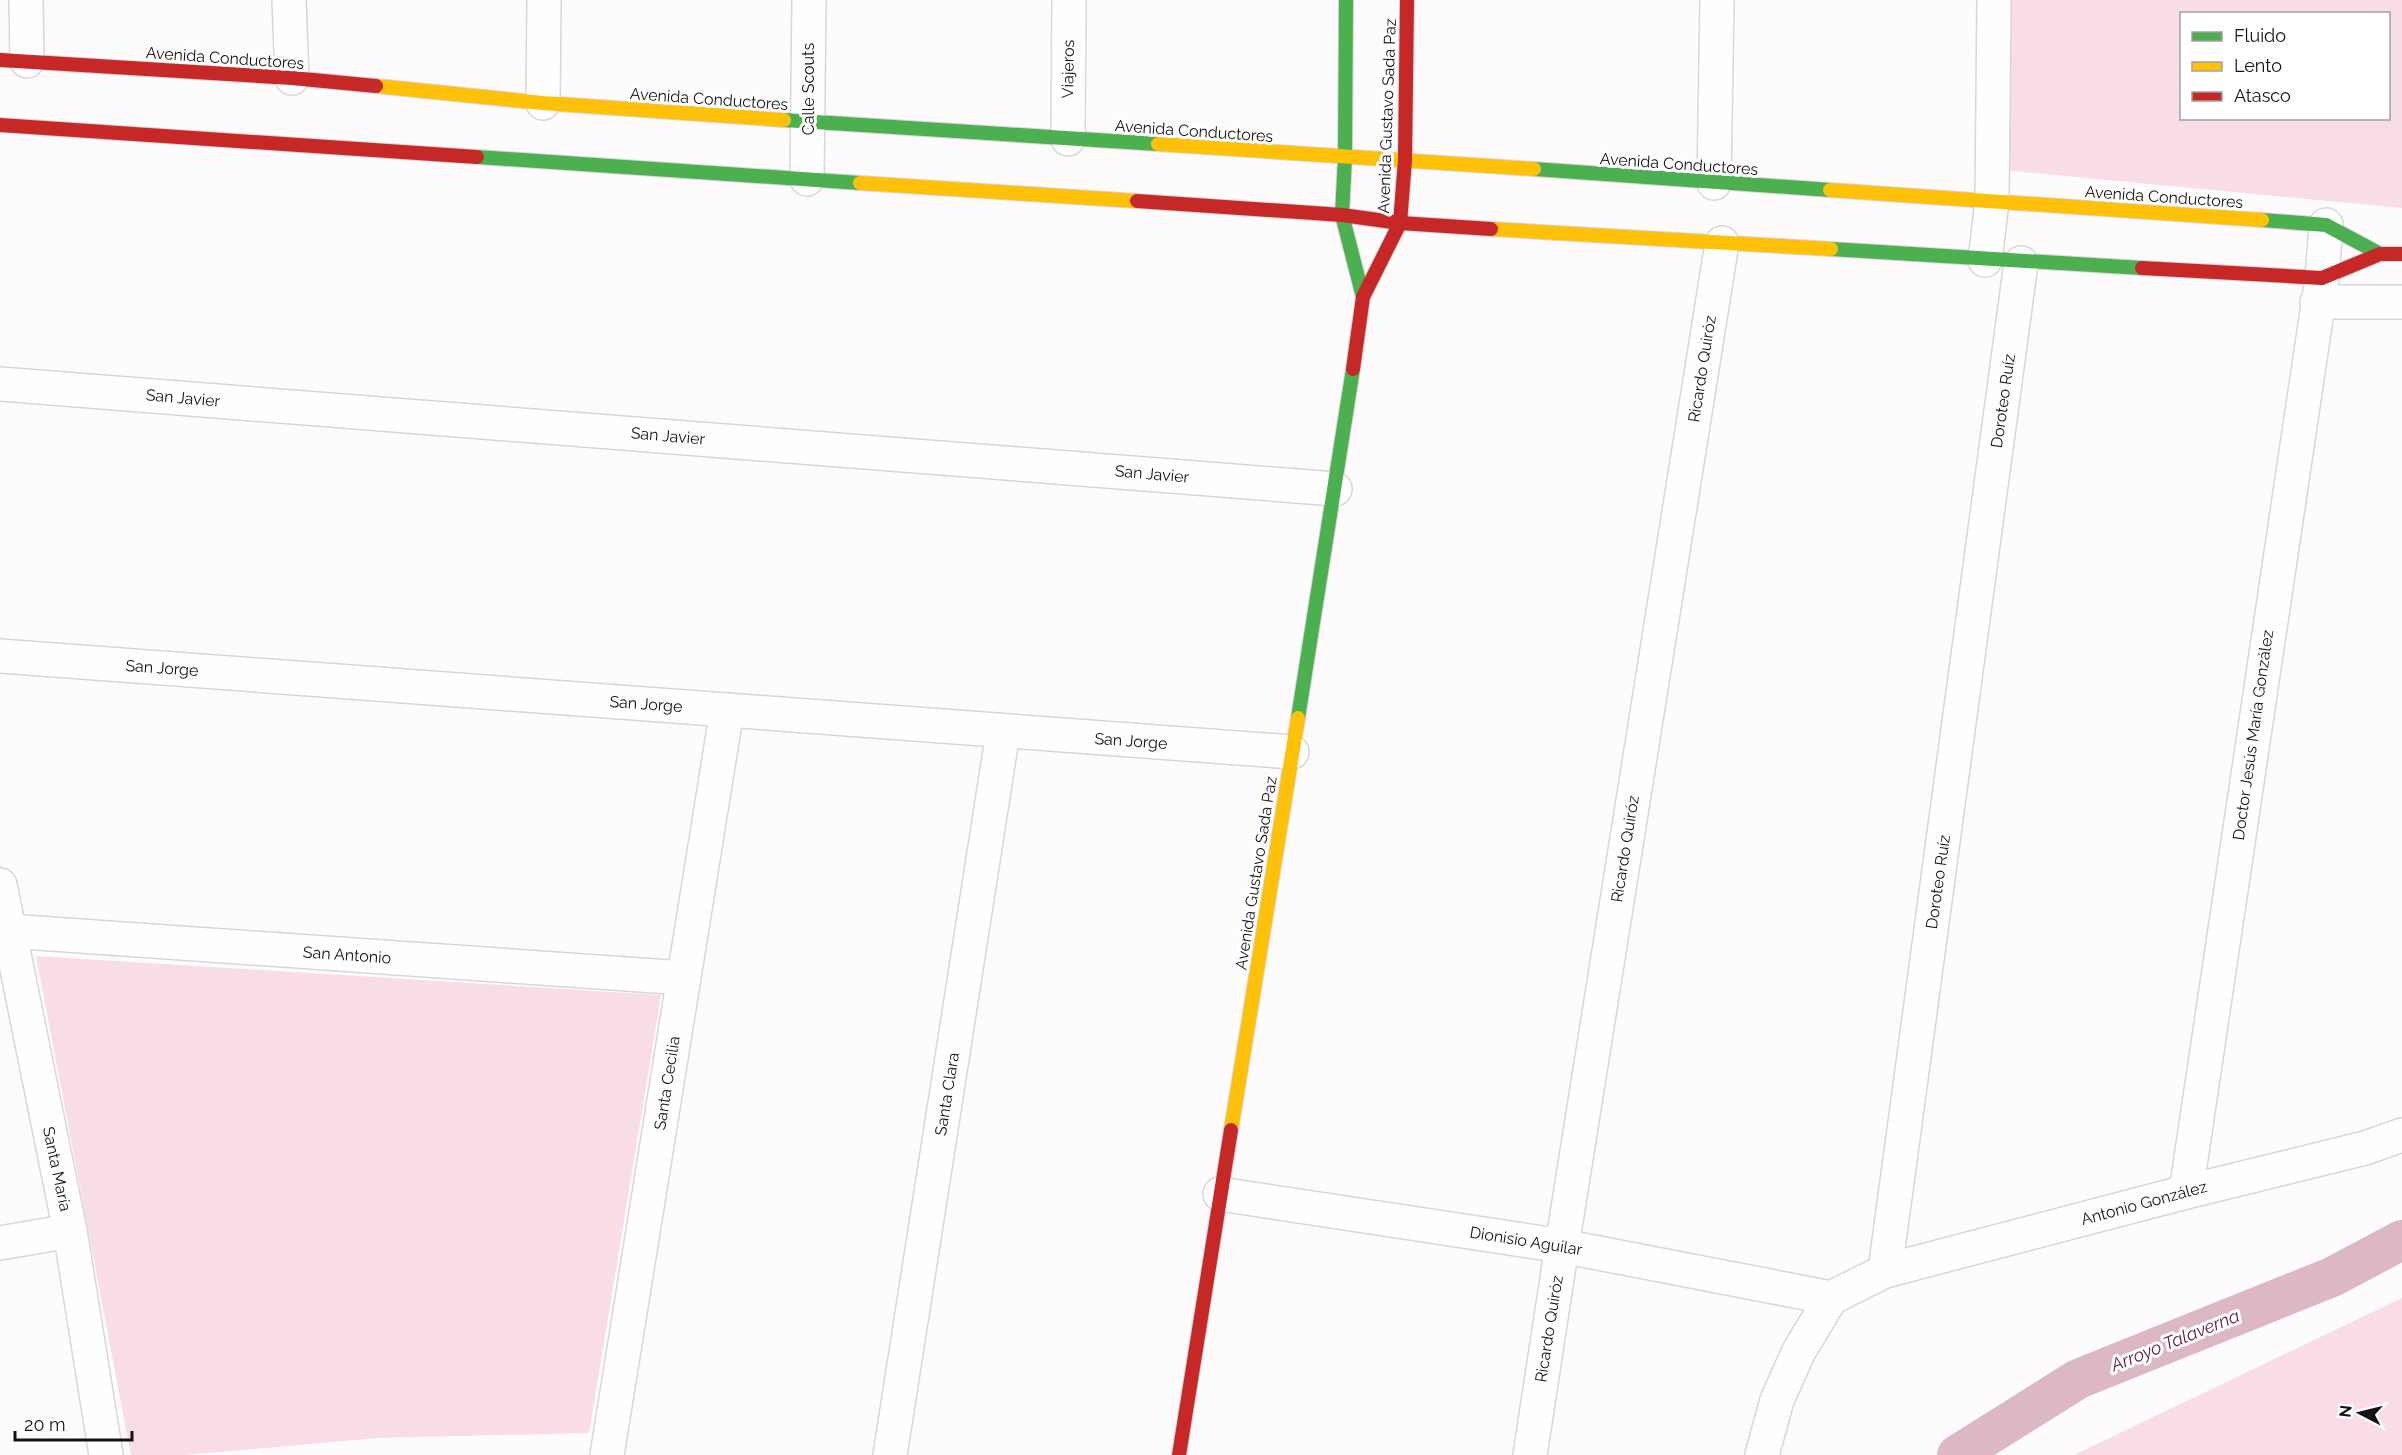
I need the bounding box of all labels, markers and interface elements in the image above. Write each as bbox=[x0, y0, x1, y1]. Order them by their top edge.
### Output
legend bbox=[2180, 12, 2390, 120]
street label: Avenida Gustavo Sada Paz bbox=[1374, 18, 1400, 214]
text: Fluido bbox=[2234, 25, 2286, 46]
street label: Viajeros bbox=[1058, 39, 1078, 98]
street label: Avenida Conductores bbox=[145, 43, 305, 73]
street label: Calle Scouts bbox=[799, 43, 818, 135]
text: Lento bbox=[2234, 55, 2282, 76]
street label: Avenida Conductores bbox=[629, 84, 789, 114]
text: Atasco bbox=[2234, 85, 2291, 106]
street label: Avenida Conductores bbox=[1114, 116, 1274, 146]
street label: Avenida Conductores bbox=[1599, 149, 1759, 179]
street label: Avenida Conductores bbox=[2084, 182, 2244, 212]
street label: Ricardo Quiróz bbox=[1684, 314, 1720, 424]
street label: Doroteo Ruíz bbox=[1987, 352, 2019, 449]
street label: San Javier bbox=[145, 385, 221, 411]
street label: San Javier bbox=[630, 423, 706, 449]
street label: San Javier bbox=[1114, 461, 1190, 487]
street label: Doctor Jesús María González bbox=[2229, 628, 2277, 841]
street label: San Jorge bbox=[125, 656, 199, 680]
street label: San Jorge bbox=[609, 692, 683, 716]
street label: San Jorge bbox=[1094, 729, 1168, 753]
street label: Avenida Gustavo Sada Paz bbox=[1231, 775, 1281, 971]
street label: Ricardo Quiróz bbox=[1607, 794, 1643, 904]
street label: Doroteo Ruíz bbox=[1922, 833, 1954, 930]
street label: San Antonio bbox=[302, 942, 392, 968]
street label: Santa Cecilia bbox=[650, 1035, 684, 1131]
street label: Santa Clara bbox=[931, 1051, 963, 1137]
street label: Santa María bbox=[39, 1125, 75, 1213]
street label: Antonio González bbox=[2079, 1177, 2209, 1229]
street label: Dionisio Aguilar bbox=[1468, 1223, 1584, 1259]
street label: Ricardo Quiróz bbox=[1531, 1274, 1567, 1384]
water label: Arroyo Talaverna bbox=[2107, 1305, 2243, 1376]
north arrow bbox=[2330, 1383, 2390, 1443]
scale bar bbox=[15, 1404, 132, 1442]
text: N bbox=[2335, 1404, 2356, 1418]
text: 20 m bbox=[24, 1414, 66, 1435]

